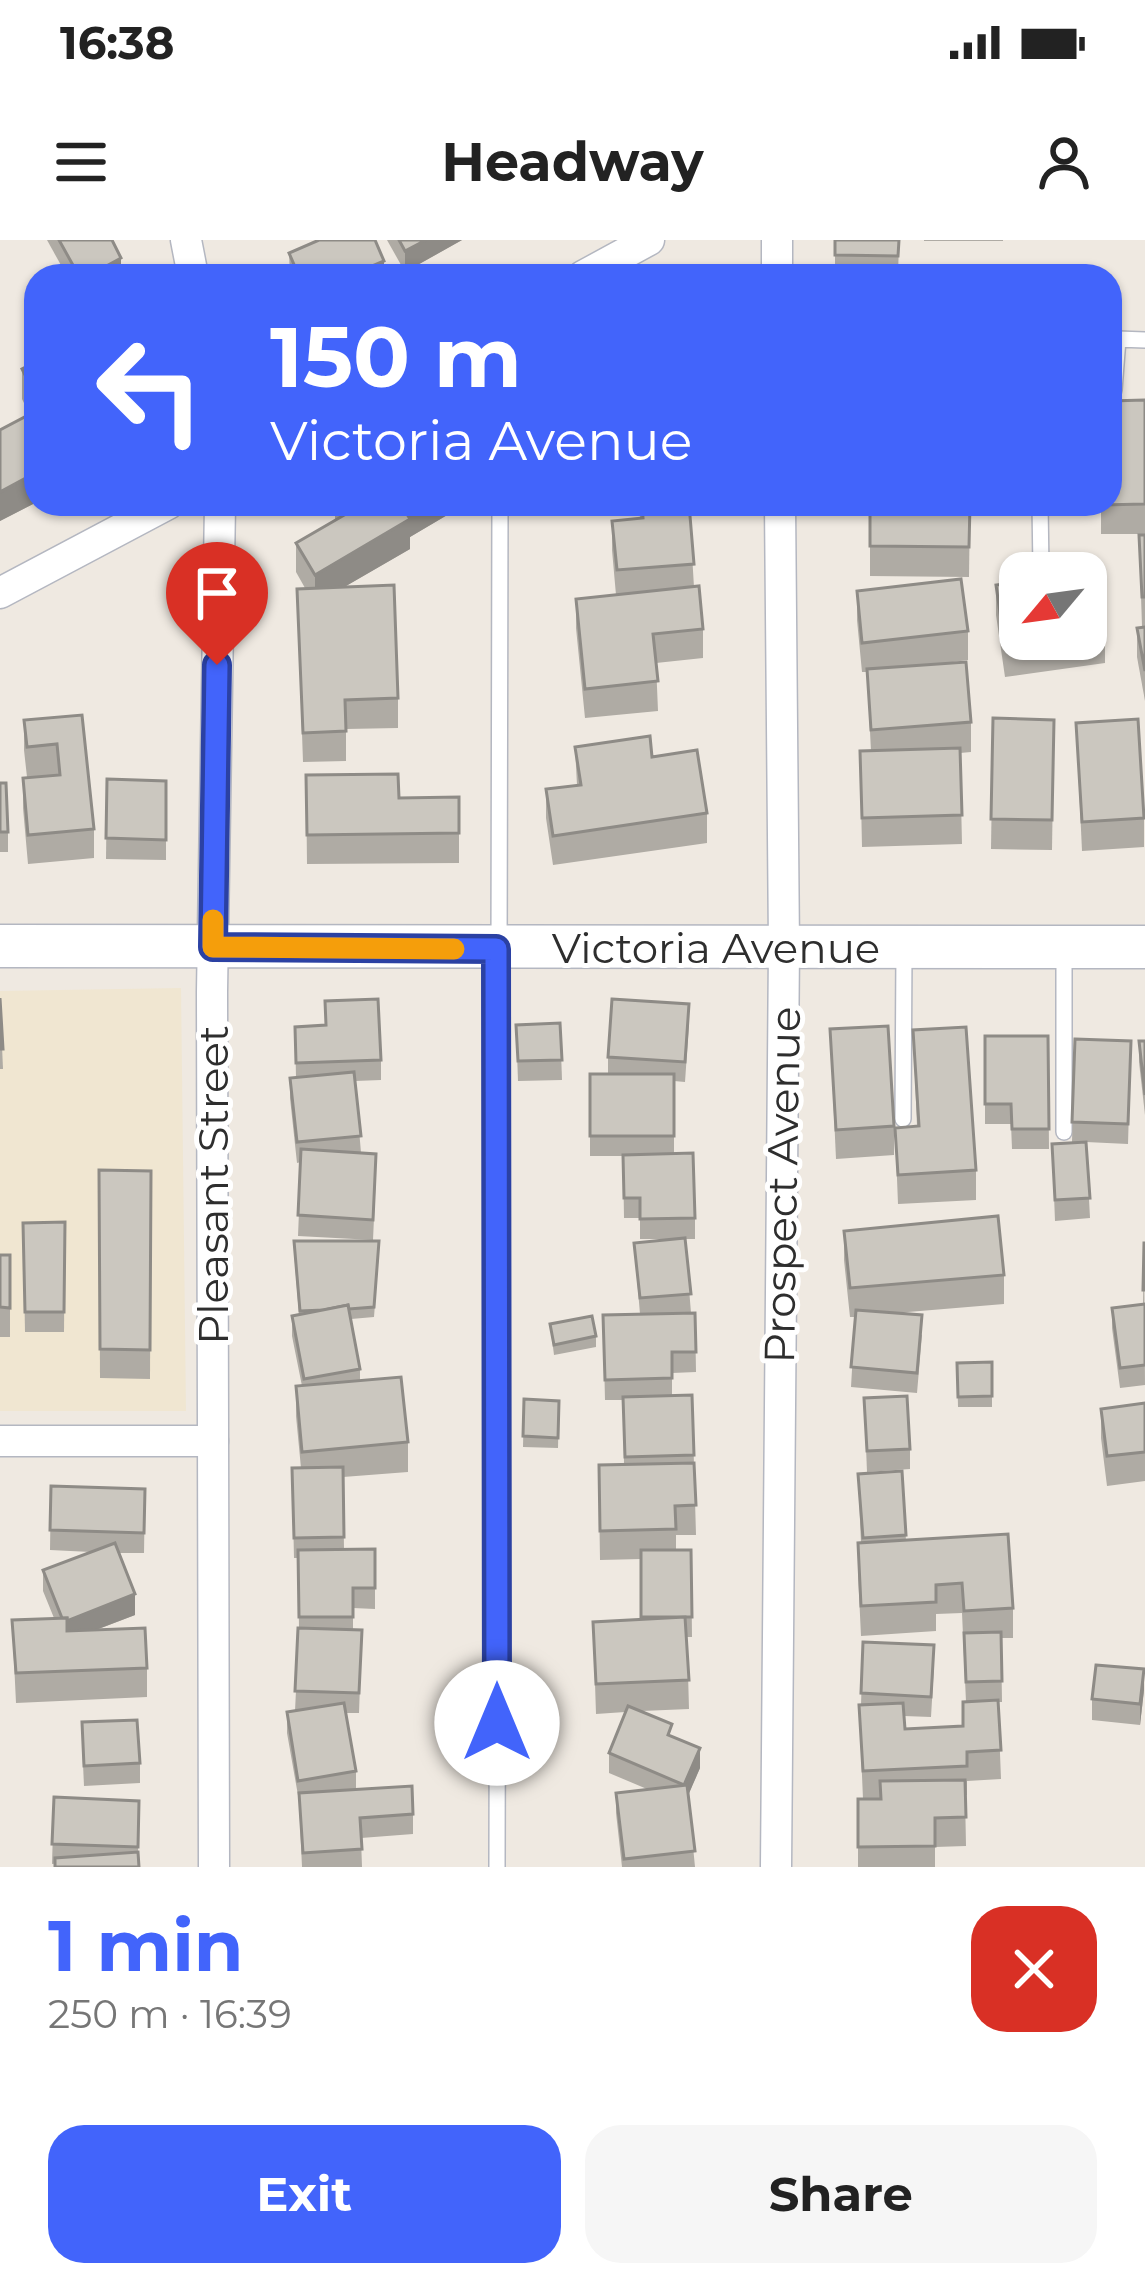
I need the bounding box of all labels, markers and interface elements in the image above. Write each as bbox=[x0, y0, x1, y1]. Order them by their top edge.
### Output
text: 16:38 bbox=[60, 15, 174, 70]
icon: menu bbox=[48, 129, 114, 195]
text: Headway bbox=[441, 129, 704, 195]
icon: person bbox=[1031, 129, 1097, 195]
text: 150 m bbox=[270, 306, 522, 408]
icon: left bbox=[72, 312, 228, 468]
text: Victoria Avenue bbox=[270, 408, 692, 474]
pin bbox=[166, 542, 268, 665]
north arrow bbox=[999, 552, 1107, 660]
map controls bbox=[999, 552, 1107, 660]
icon: arrive bbox=[184, 560, 250, 626]
street label: Victoria Avenue bbox=[552, 922, 880, 974]
street label: Prospect Avenue bbox=[753, 1006, 811, 1364]
street label: Pleasant Street bbox=[187, 1025, 239, 1345]
position arrow bbox=[434, 1660, 560, 1786]
text: 1 min bbox=[48, 1901, 244, 1989]
button: close bbox=[971, 1906, 1097, 2032]
text: 250 m · 16:39 bbox=[48, 1990, 292, 2038]
button: Exit bbox=[48, 2125, 561, 2263]
button: Share bbox=[585, 2125, 1097, 2263]

